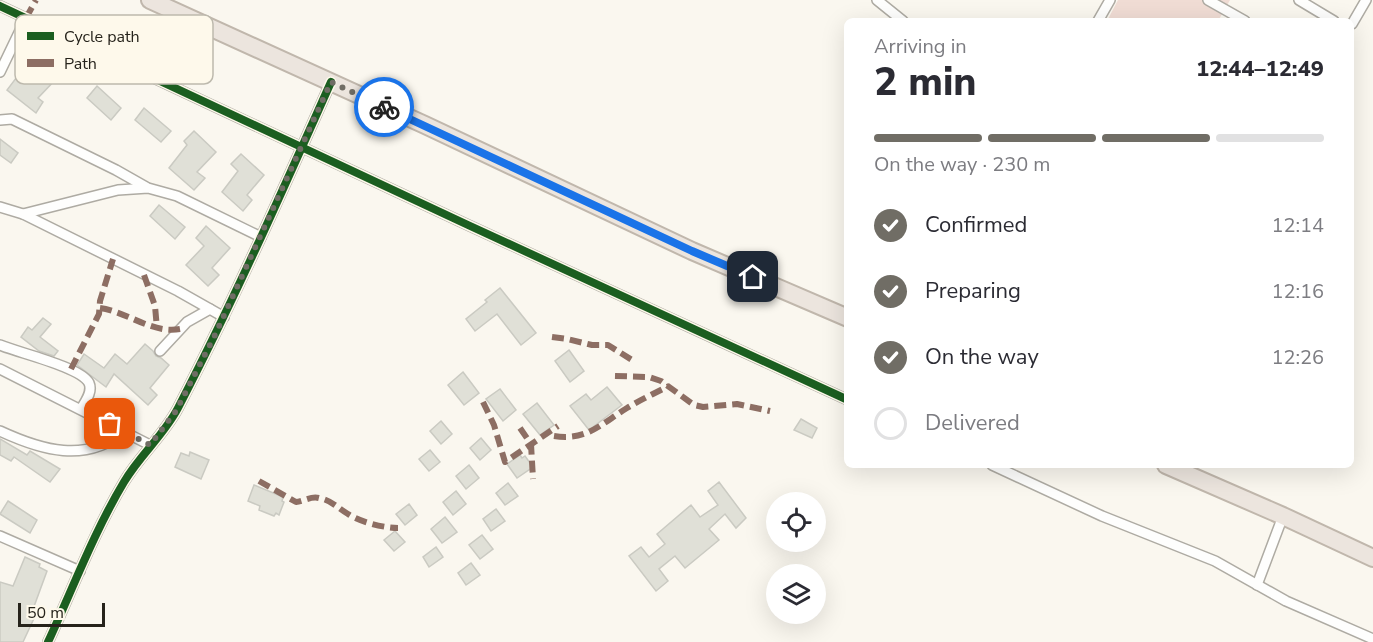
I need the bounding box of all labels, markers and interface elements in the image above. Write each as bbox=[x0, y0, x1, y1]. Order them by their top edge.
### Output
legend bbox=[15, 15, 213, 84]
text: Cycle path bbox=[64, 26, 140, 48]
text: Arriving in bbox=[874, 33, 967, 60]
text: Path bbox=[64, 53, 97, 75]
text: 12:44–12:49 bbox=[1196, 54, 1324, 84]
text: 2 min bbox=[874, 56, 977, 109]
courier bbox=[354, 77, 414, 137]
icon: bike bbox=[368, 91, 401, 124]
text: On the way · 230 m bbox=[874, 151, 1050, 178]
icon: check bbox=[874, 209, 907, 242]
text: Confirmed bbox=[925, 210, 1027, 240]
text: 12:14 bbox=[1271, 212, 1324, 239]
pin bbox=[727, 251, 778, 302]
icon: home bbox=[736, 260, 769, 293]
icon: check bbox=[874, 275, 907, 308]
text: Preparing bbox=[925, 276, 1021, 306]
text: 12:16 bbox=[1271, 278, 1324, 305]
icon: check bbox=[874, 341, 907, 374]
text: On the way bbox=[925, 342, 1039, 372]
text: 12:26 bbox=[1271, 344, 1324, 371]
pin bbox=[84, 398, 135, 449]
icon: bag bbox=[93, 407, 126, 440]
text: Delivered bbox=[925, 408, 1020, 438]
map controls bbox=[766, 492, 826, 624]
button: locate bbox=[766, 492, 826, 552]
button: layers bbox=[766, 564, 826, 624]
scale bar bbox=[18, 600, 105, 628]
text: 50 m bbox=[27, 602, 64, 624]

